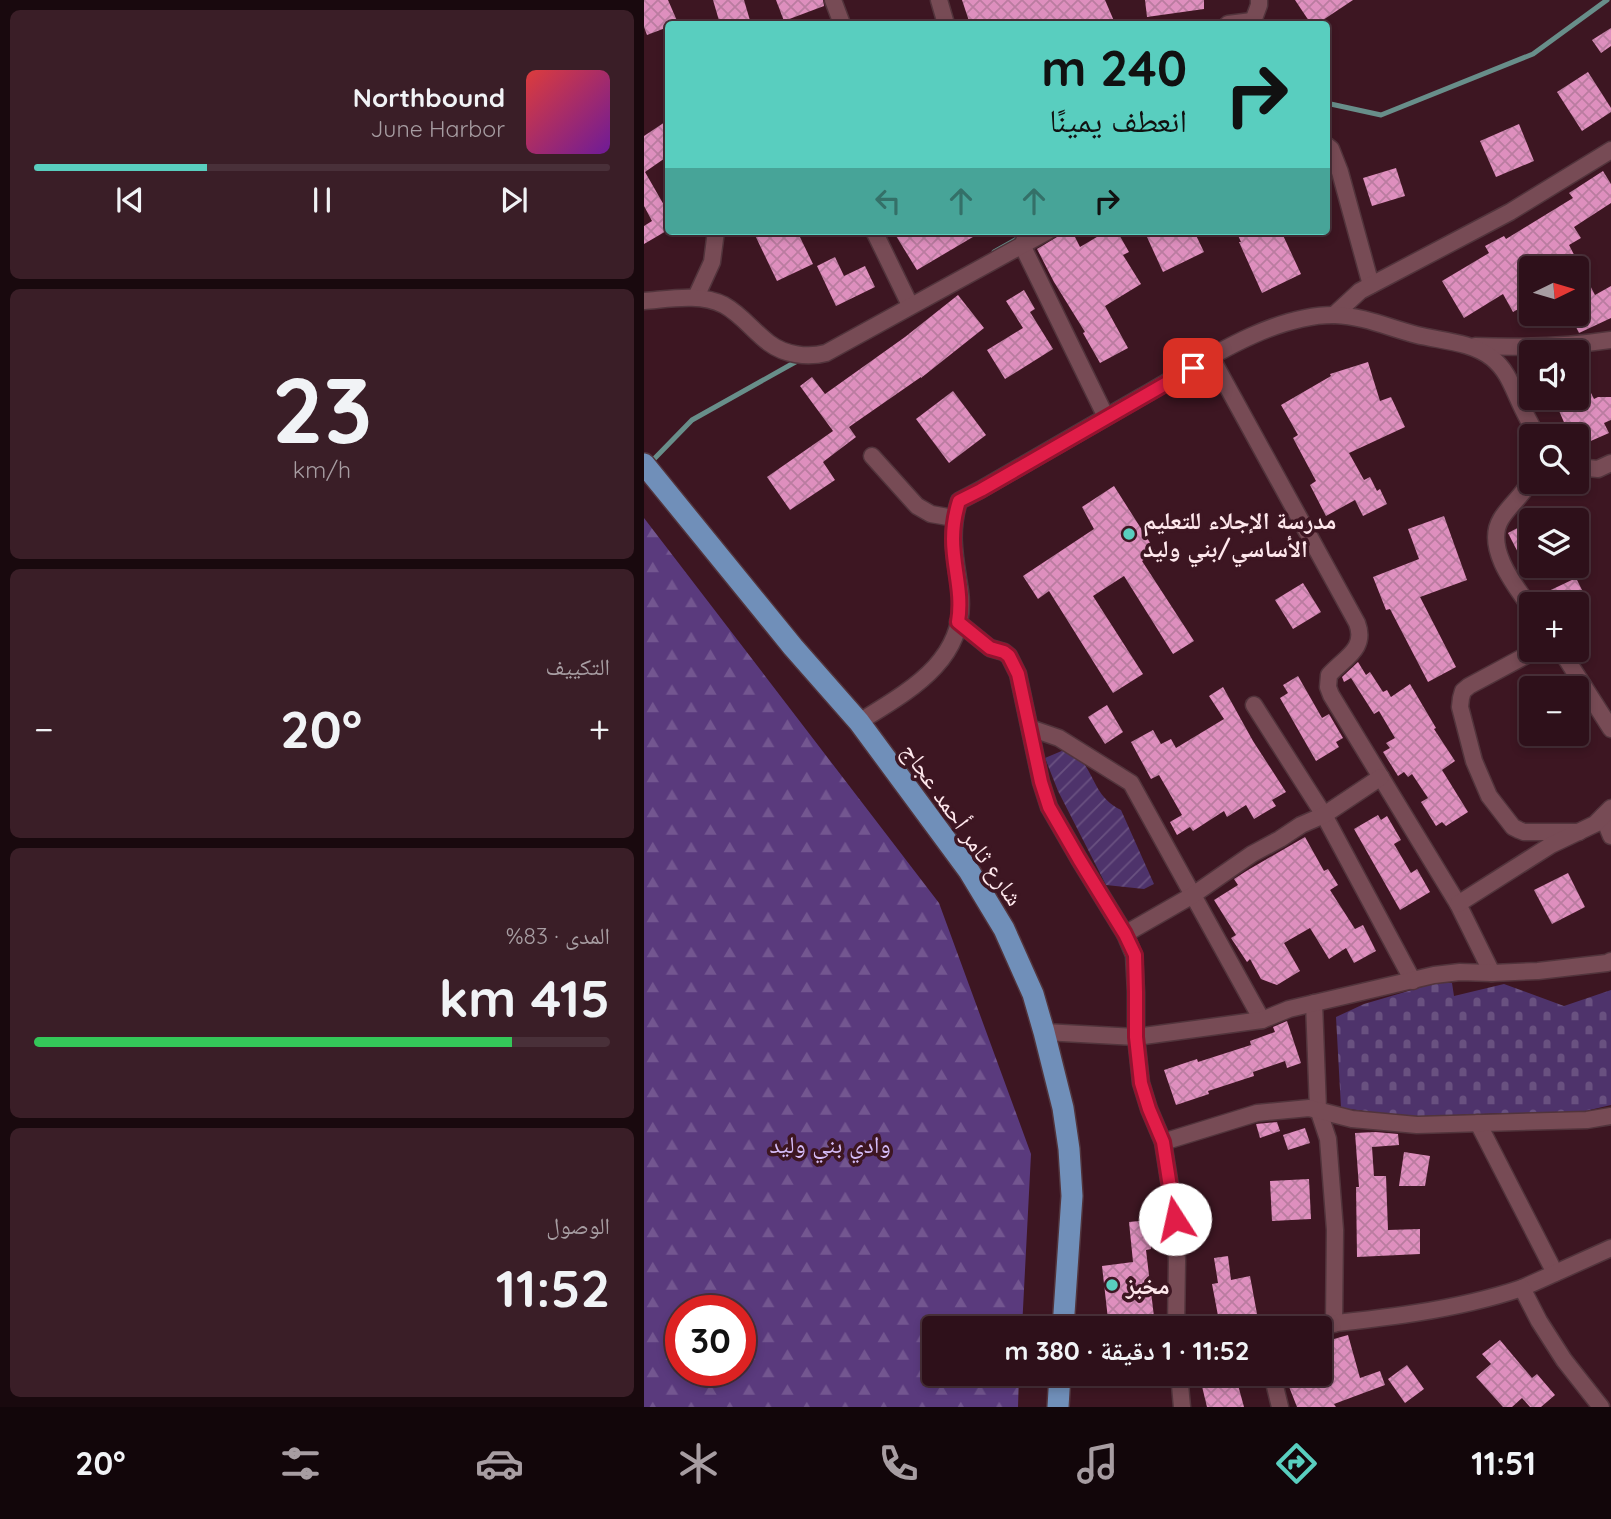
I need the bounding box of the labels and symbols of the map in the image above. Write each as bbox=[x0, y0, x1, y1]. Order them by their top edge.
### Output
north arrow bbox=[1519, 256, 1589, 326]
pin bbox=[1163, 338, 1223, 398]
place label: مدرسة الإجلاء للتعليم الأساسي/بني وليد bbox=[1143, 505, 1336, 568]
marker: مدرسة الإجلاء للتعليم الأساسي/بني وليد bbox=[1121, 526, 1137, 542]
street label: شارع ثامر أحمد عجاج bbox=[895, 737, 1030, 912]
park label: وادي بني وليد bbox=[769, 1129, 891, 1164]
position arrow bbox=[1138, 1182, 1212, 1256]
place label: مخبز bbox=[1125, 1270, 1170, 1300]
marker: مخبز bbox=[1104, 1277, 1120, 1293]
speed limit sign: 30 bbox=[665, 1295, 756, 1386]

